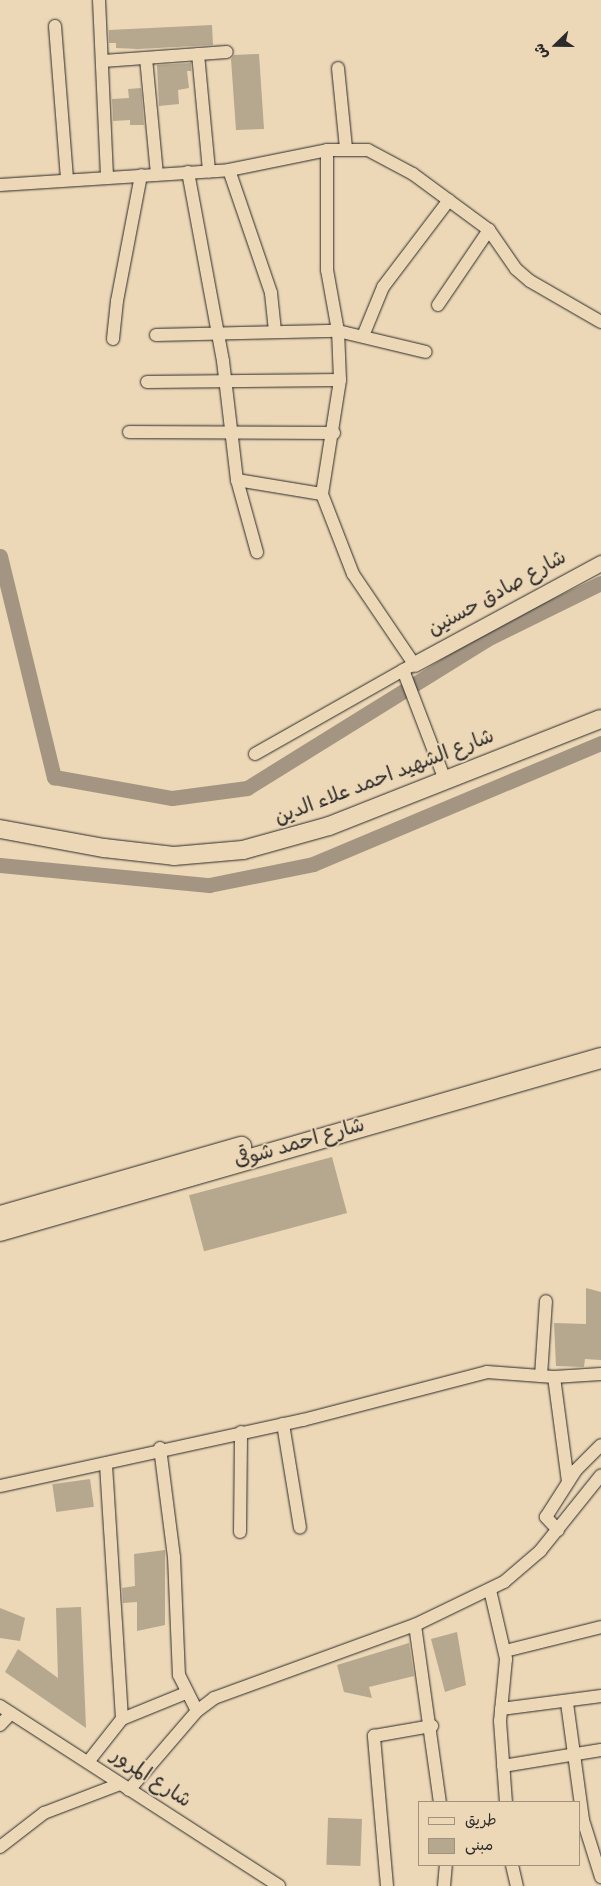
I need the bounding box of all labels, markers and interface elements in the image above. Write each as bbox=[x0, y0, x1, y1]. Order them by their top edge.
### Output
north arrow bbox=[531, 20, 581, 70]
text: ش bbox=[530, 40, 554, 62]
street label: شارع صادق حسنين bbox=[424, 547, 572, 643]
street label: شارع الشهيد احمد علاء الدين bbox=[272, 726, 498, 832]
street label: شارع احمد شوقى bbox=[232, 1115, 368, 1175]
street label: شارع المرور bbox=[106, 1745, 194, 1815]
legend bbox=[418, 1801, 581, 1866]
text: طريق bbox=[465, 1811, 497, 1833]
text: مبنى bbox=[465, 1836, 493, 1858]

